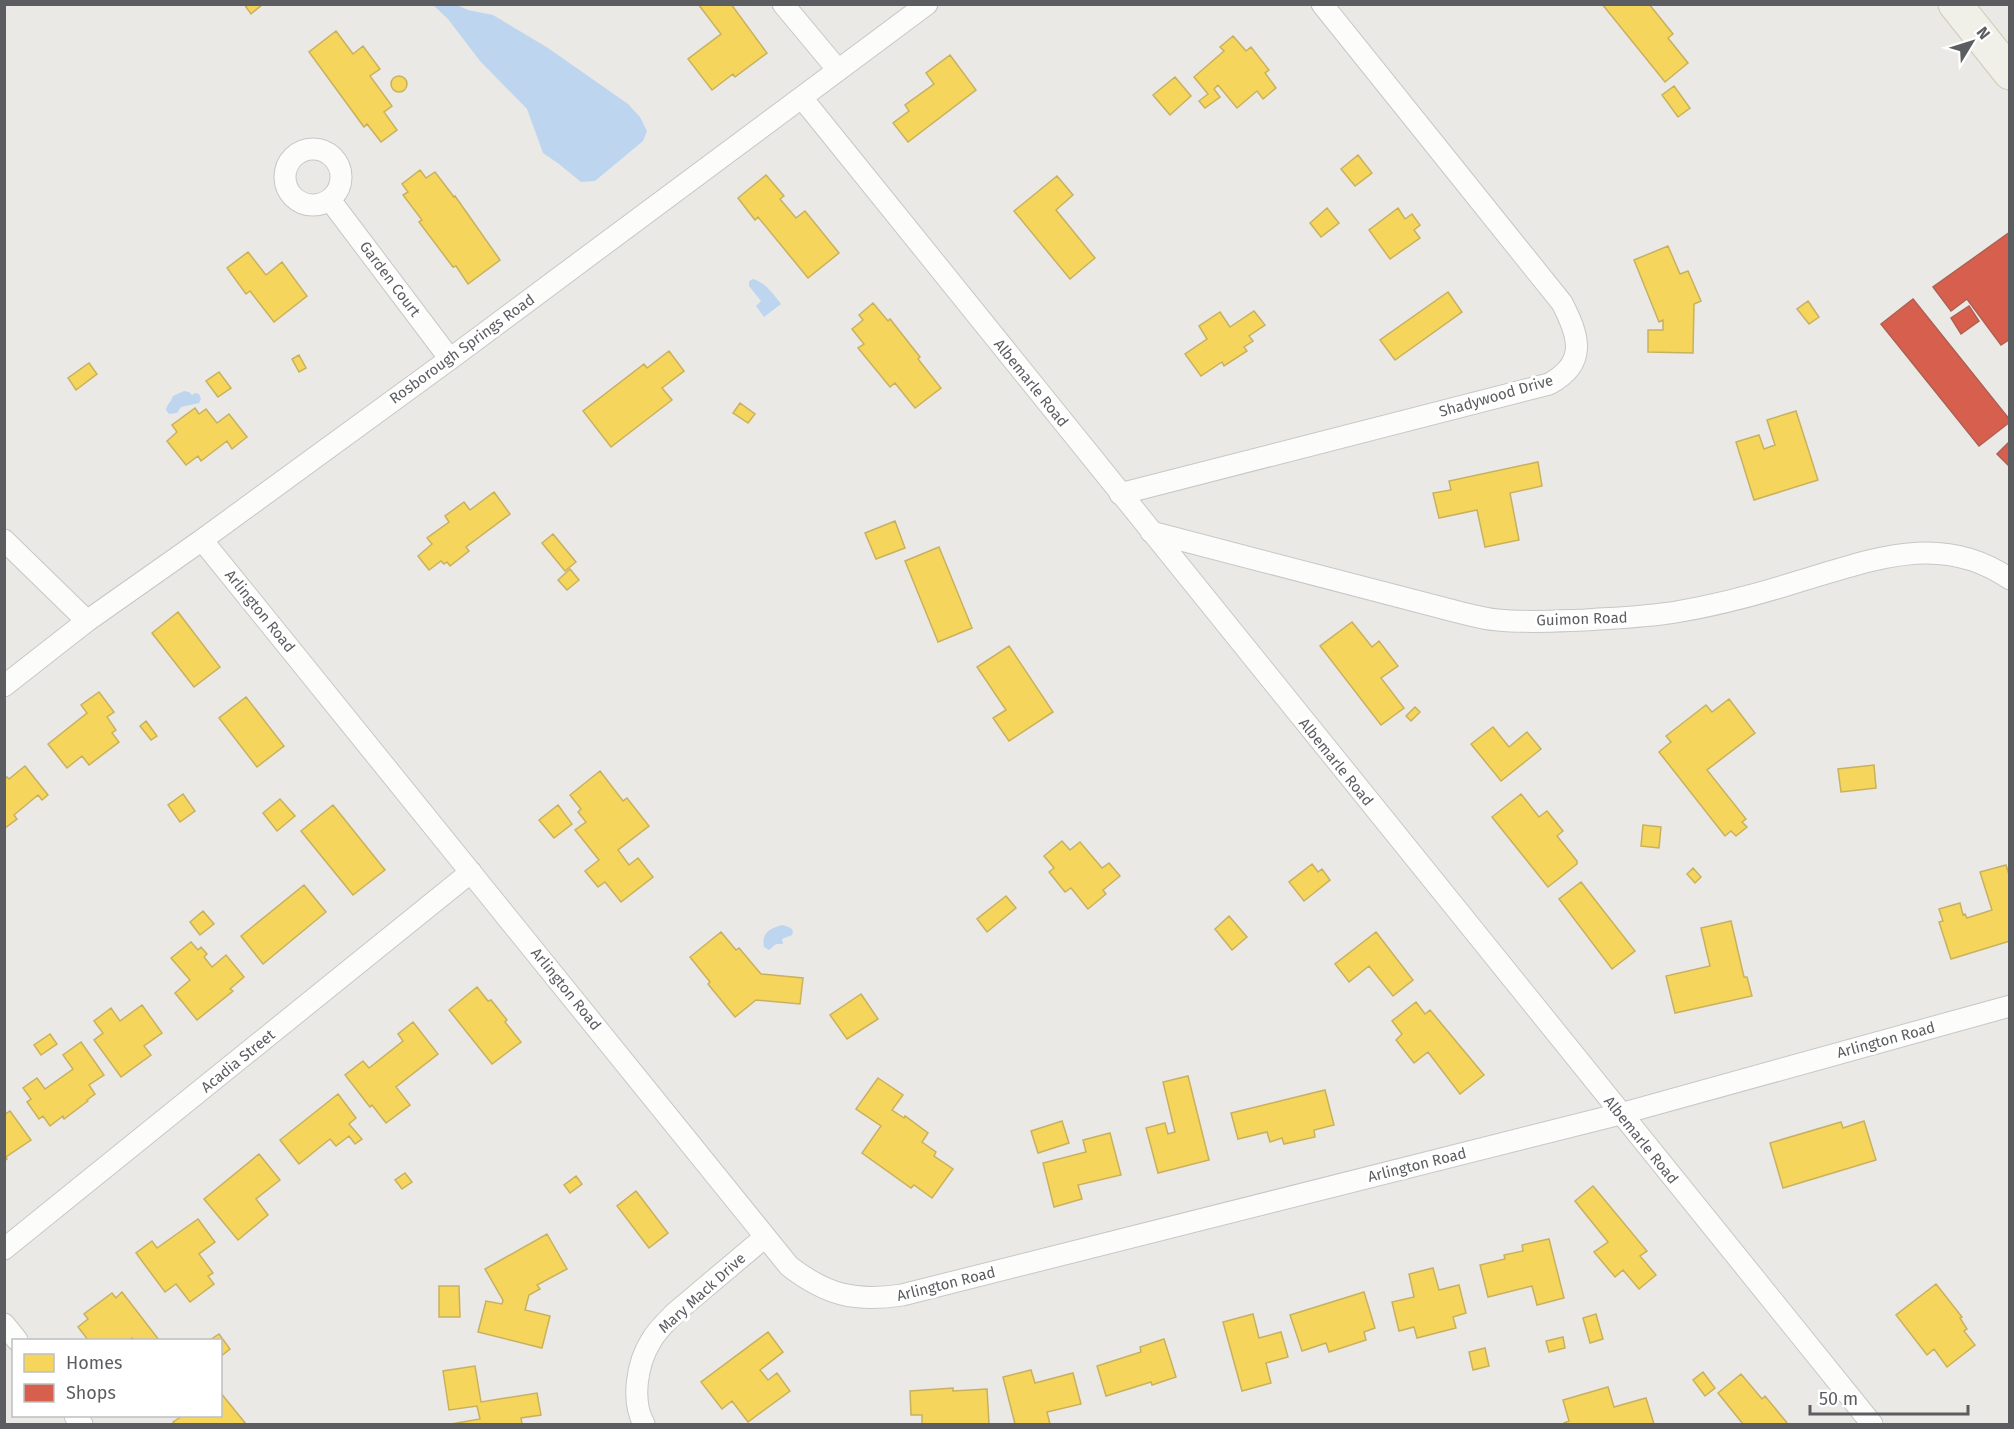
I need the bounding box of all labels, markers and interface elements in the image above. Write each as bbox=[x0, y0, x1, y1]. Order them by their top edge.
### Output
north arrow bbox=[1942, 12, 2002, 72]
text: N bbox=[1973, 23, 1994, 43]
street label: Garden Court bbox=[356, 238, 425, 321]
street label: Rosborough Springs Road bbox=[386, 290, 538, 408]
street label: Albemarle Road bbox=[990, 335, 1072, 431]
street label: Shadywood Drive bbox=[1437, 371, 1555, 421]
street label: Arlington Road bbox=[221, 566, 299, 656]
street label: Guimon Road bbox=[1536, 608, 1628, 630]
street label: Albemarle Road bbox=[1295, 714, 1377, 810]
street label: Arlington Road bbox=[527, 944, 605, 1034]
street label: Arlington Road bbox=[1835, 1018, 1937, 1062]
street label: Acadia Street bbox=[197, 1025, 279, 1096]
street label: Albemarle Road bbox=[1600, 1092, 1682, 1188]
street label: Arlington Road bbox=[1366, 1144, 1468, 1186]
street label: Mary Mack Drive bbox=[655, 1249, 749, 1337]
street label: Arlington Road bbox=[895, 1263, 997, 1305]
legend bbox=[12, 1339, 222, 1417]
text: Homes bbox=[66, 1352, 122, 1374]
scale bar bbox=[1810, 1378, 1968, 1416]
text: Shops bbox=[66, 1382, 116, 1404]
text: 50 m bbox=[1819, 1388, 1858, 1410]

